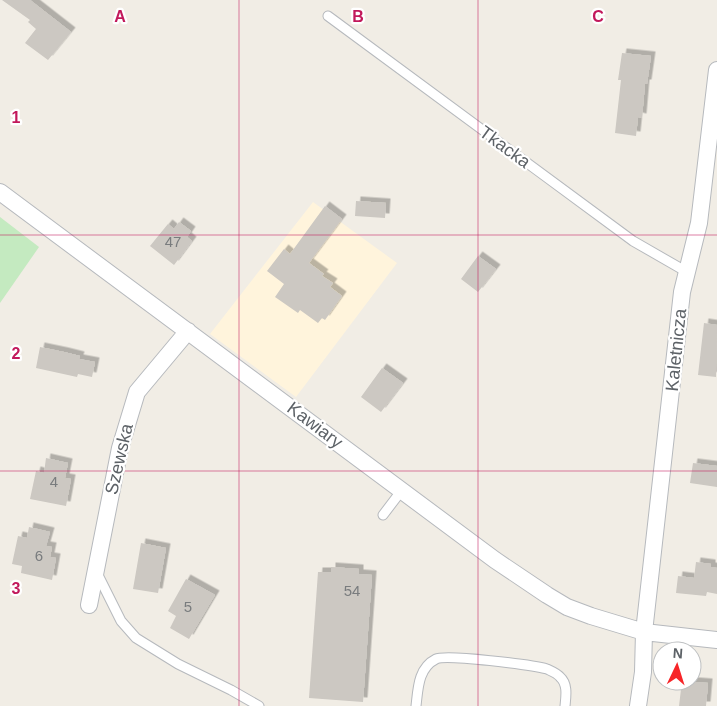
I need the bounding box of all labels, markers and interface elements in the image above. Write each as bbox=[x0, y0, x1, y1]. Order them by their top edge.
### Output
text: A bbox=[114, 8, 126, 25]
text: B bbox=[352, 8, 364, 25]
text: C bbox=[592, 8, 604, 25]
text: 1 bbox=[12, 109, 21, 126]
street label: Tkacka bbox=[476, 122, 535, 173]
house number: 47 bbox=[165, 233, 181, 250]
street label: Kaletnicza bbox=[662, 307, 690, 392]
text: 2 bbox=[12, 345, 21, 362]
street label: Kawiary bbox=[283, 398, 347, 452]
street label: Szewska bbox=[101, 421, 137, 496]
house number: 4 bbox=[50, 473, 58, 490]
house number: 6 bbox=[35, 547, 43, 564]
text: 3 bbox=[12, 580, 21, 597]
house number: 54 bbox=[344, 582, 360, 599]
house number: 5 bbox=[184, 598, 192, 615]
north arrow bbox=[652, 641, 702, 691]
text: N bbox=[672, 645, 684, 661]

